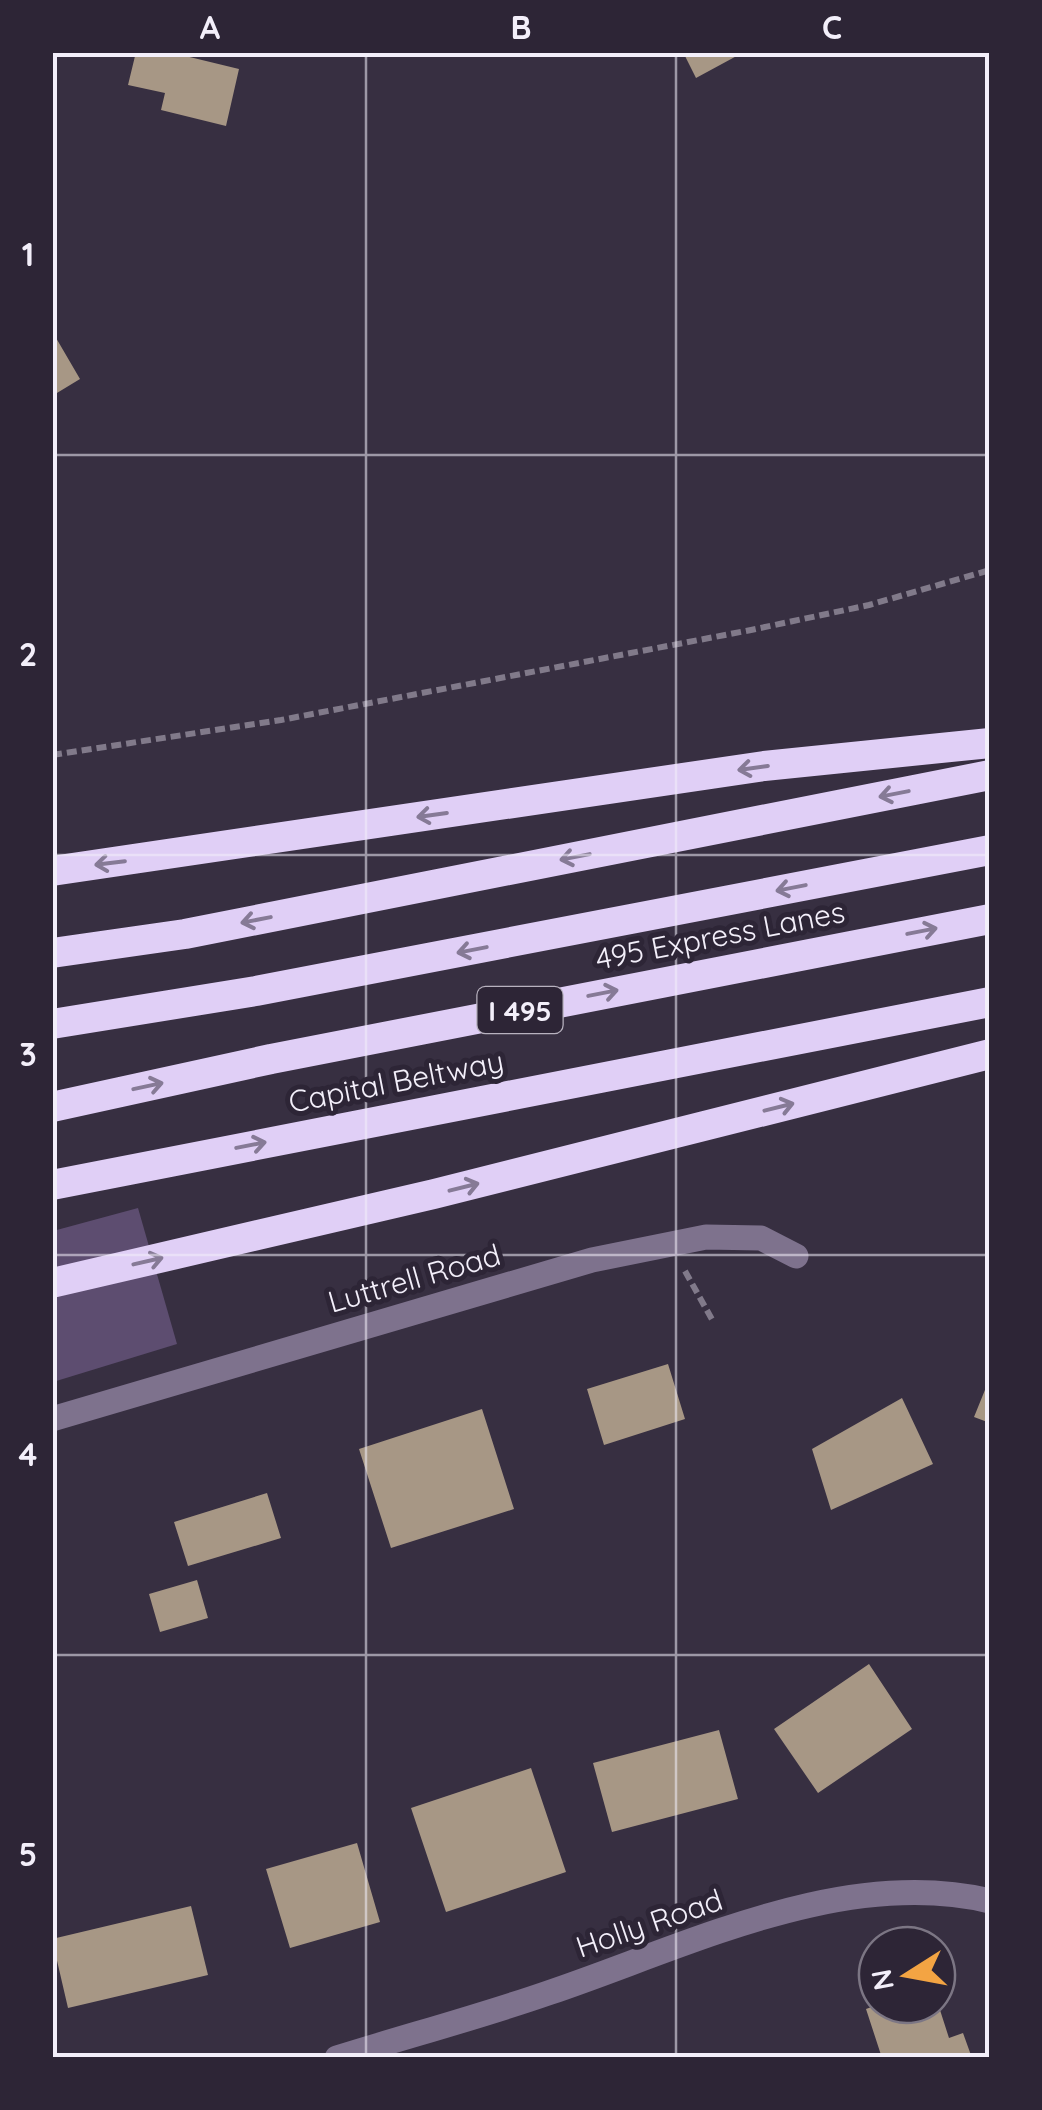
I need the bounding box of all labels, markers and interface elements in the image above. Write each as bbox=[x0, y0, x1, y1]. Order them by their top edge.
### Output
text: A bbox=[200, 7, 221, 47]
text: B bbox=[511, 7, 531, 47]
text: C bbox=[822, 7, 842, 47]
text: 1 bbox=[22, 234, 34, 274]
text: 2 bbox=[19, 634, 37, 674]
one-way arrow bbox=[738, 759, 770, 778]
one-way arrow bbox=[879, 785, 911, 804]
one-way arrow bbox=[416, 807, 449, 825]
one-way arrow bbox=[560, 848, 592, 867]
one-way arrow bbox=[95, 855, 127, 873]
one-way arrow bbox=[776, 880, 808, 899]
street label: 495 Express Lanes bbox=[592, 892, 848, 978]
one-way arrow bbox=[240, 911, 273, 930]
one-way arrow bbox=[906, 921, 938, 940]
one-way arrow bbox=[456, 941, 488, 960]
one-way arrow bbox=[587, 983, 619, 1002]
road number: I 495 bbox=[478, 987, 562, 1033]
text: 3 bbox=[19, 1034, 37, 1074]
street label: Capital Beltway bbox=[285, 1042, 507, 1120]
one-way arrow bbox=[131, 1076, 163, 1094]
one-way arrow bbox=[762, 1097, 794, 1115]
one-way arrow bbox=[234, 1135, 267, 1154]
one-way arrow bbox=[448, 1176, 479, 1195]
street label: Luttrell Road bbox=[323, 1235, 505, 1321]
one-way arrow bbox=[131, 1251, 163, 1269]
text: 4 bbox=[19, 1434, 38, 1474]
text: 5 bbox=[19, 1834, 37, 1874]
street label: Holly Road bbox=[571, 1880, 727, 1966]
north arrow bbox=[857, 1925, 957, 2025]
text: N bbox=[863, 1966, 901, 1993]

